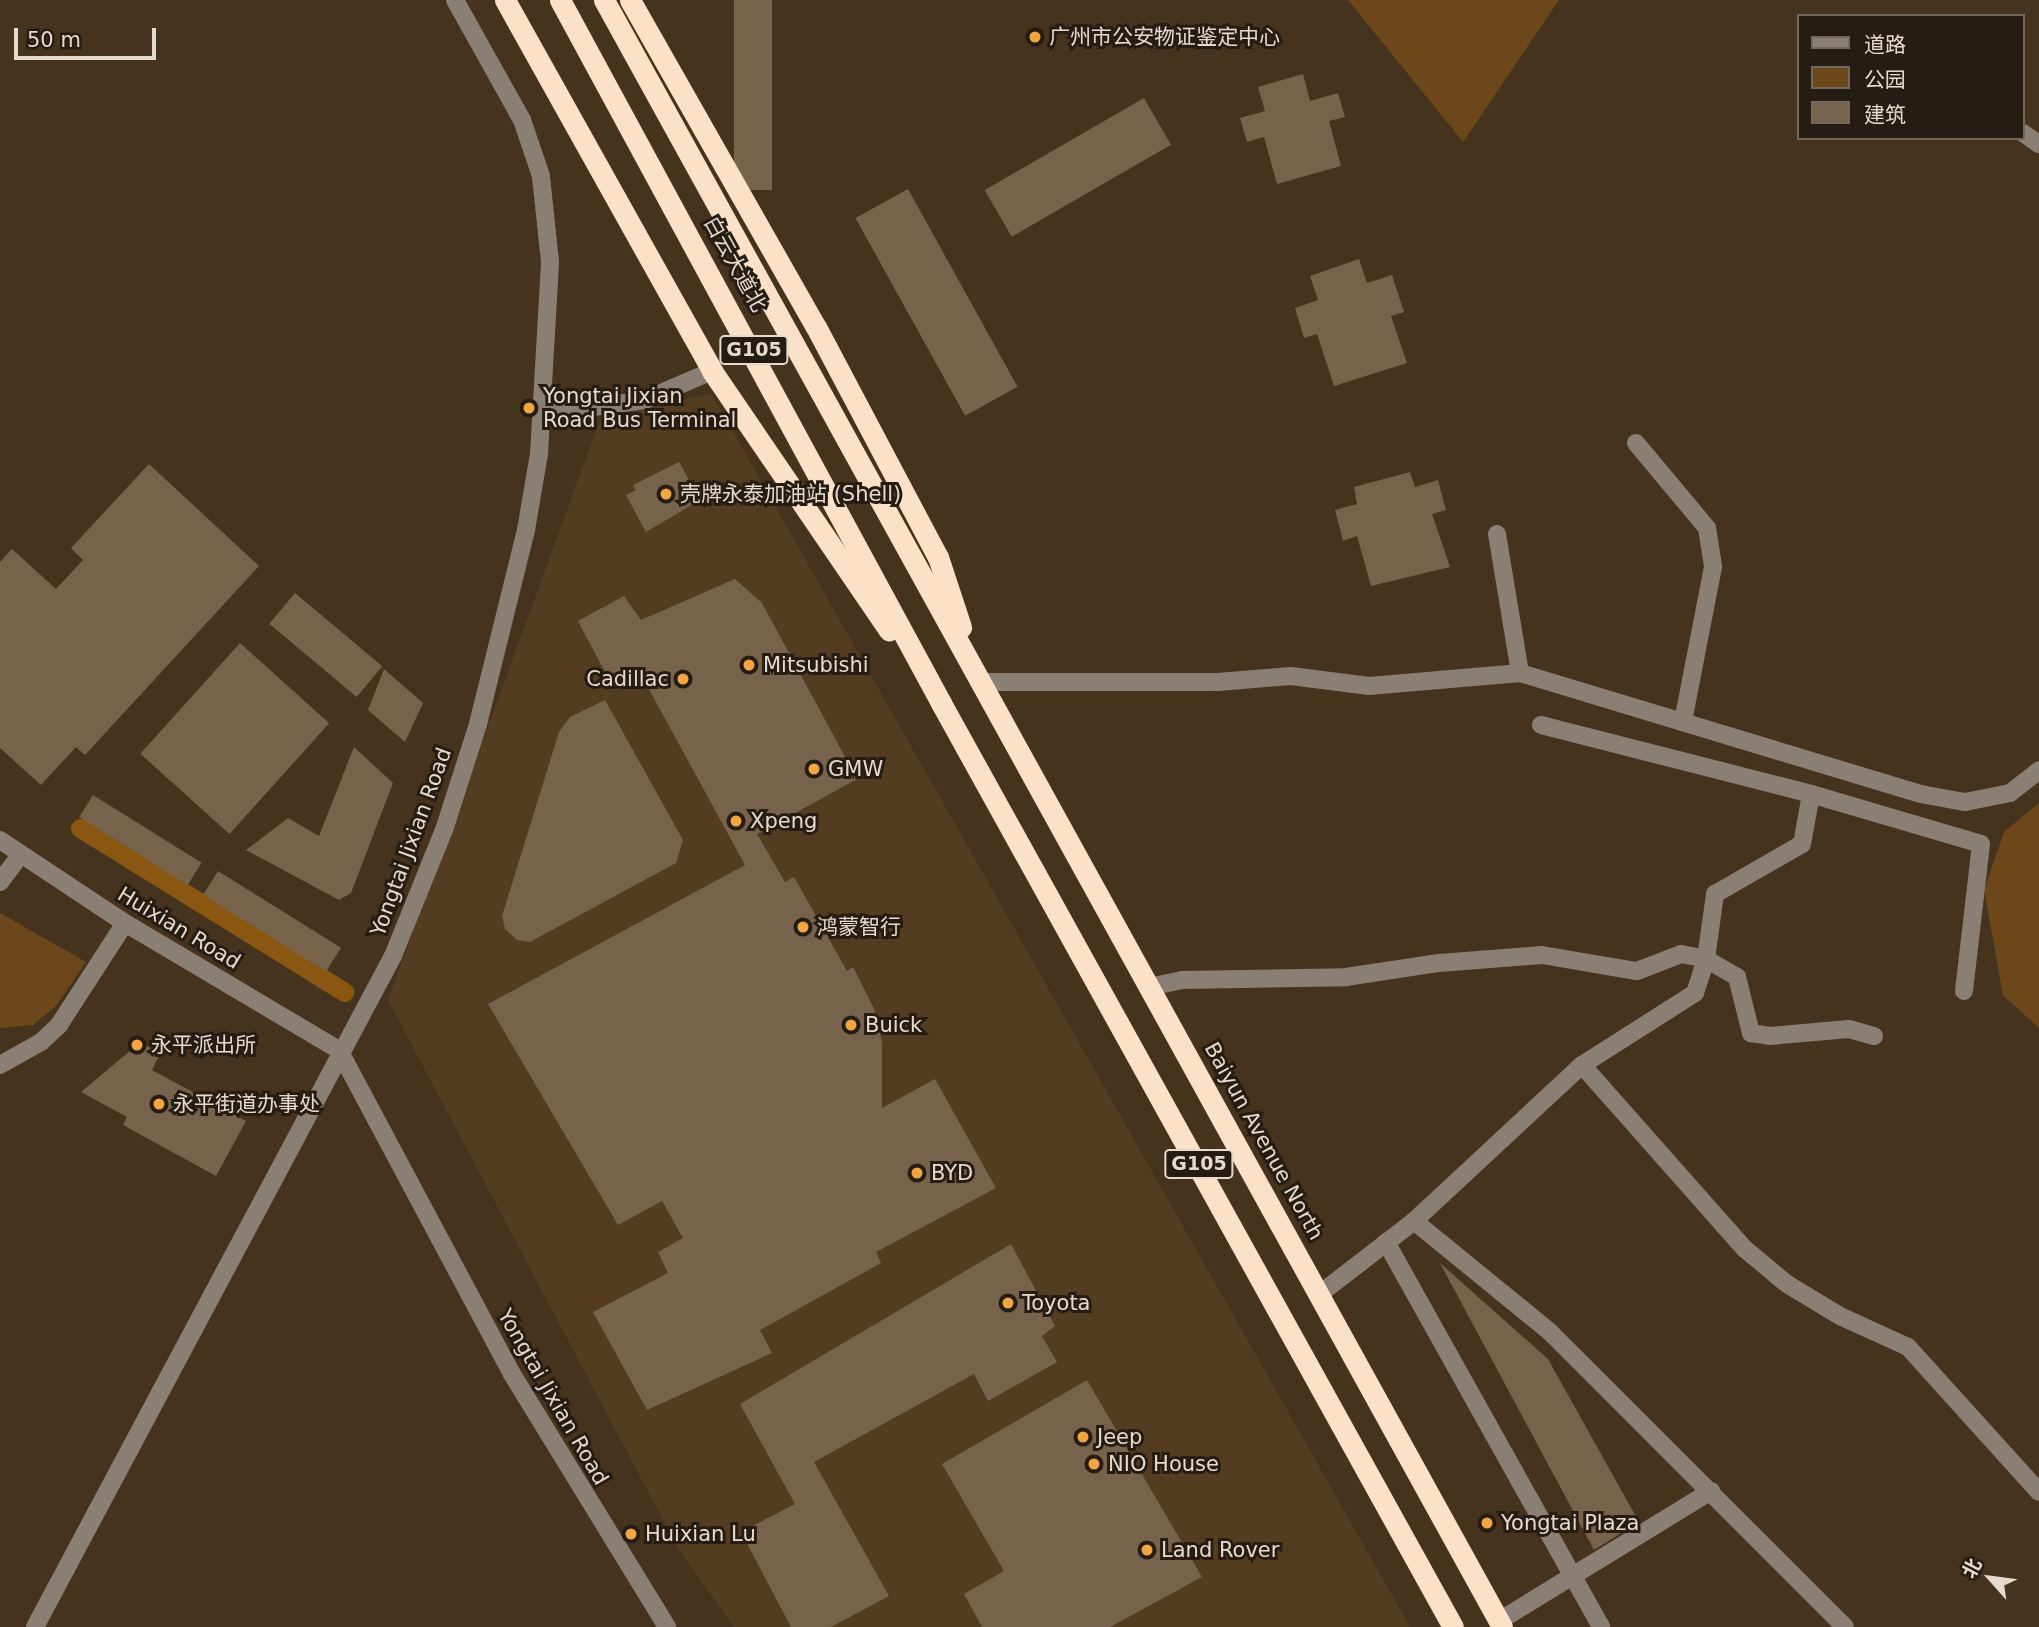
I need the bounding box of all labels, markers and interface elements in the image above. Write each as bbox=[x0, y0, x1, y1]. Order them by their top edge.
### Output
scale bar bbox=[18, 14, 159, 58]
legend bbox=[1798, 14, 2025, 140]
place label: 广州市公安物证鉴定中心 bbox=[1049, 24, 1280, 50]
text: 50 m bbox=[27, 28, 81, 52]
marker: 广州市公安物证鉴定中心 bbox=[1027, 29, 1043, 45]
text: 道路 bbox=[1864, 33, 1906, 57]
text: 公园 bbox=[1864, 68, 1906, 92]
text: 建筑 bbox=[1864, 103, 1906, 127]
street label: 白云大道北 bbox=[699, 212, 771, 316]
road number: G105 bbox=[719, 334, 789, 366]
place label: Yongtai Jixian Road Bus Terminal bbox=[543, 383, 736, 433]
marker: Yongtai Jixian Road Bus Terminal bbox=[521, 400, 537, 416]
place label: 壳牌永泰加油站 (Shell) bbox=[680, 481, 901, 507]
marker: 壳牌永泰加油站 (Shell) bbox=[658, 486, 674, 502]
place label: Mitsubishi bbox=[763, 652, 869, 678]
marker: Mitsubishi bbox=[741, 657, 757, 673]
place label: Cadillac bbox=[586, 666, 669, 692]
marker: Cadillac bbox=[675, 671, 691, 687]
street label: Yongtai Jixian Road bbox=[365, 744, 457, 940]
place label: GMW bbox=[828, 756, 883, 782]
marker: GMW bbox=[806, 761, 822, 777]
place label: Xpeng bbox=[750, 808, 817, 834]
marker: Xpeng bbox=[728, 813, 744, 829]
street label: Huixian Road bbox=[113, 881, 245, 975]
place label: 鸿蒙智行 bbox=[817, 914, 901, 940]
marker: 鸿蒙智行 bbox=[795, 919, 811, 935]
place label: Buick bbox=[865, 1012, 922, 1038]
marker: Buick bbox=[843, 1017, 859, 1033]
place label: 永平派出所 bbox=[151, 1032, 256, 1058]
marker: 永平派出所 bbox=[129, 1037, 145, 1053]
street label: Baiyun Avenue North bbox=[1199, 1038, 1329, 1244]
place label: 永平街道办事处 bbox=[173, 1091, 320, 1117]
marker: 永平街道办事处 bbox=[151, 1096, 167, 1112]
road number: G105 bbox=[1164, 1148, 1234, 1180]
place label: BYD bbox=[931, 1160, 973, 1186]
marker: BYD bbox=[909, 1165, 925, 1181]
place label: Toyota bbox=[1022, 1290, 1090, 1316]
marker: Toyota bbox=[1000, 1295, 1016, 1311]
street label: Yongtai Jixian Road bbox=[492, 1305, 614, 1489]
place label: Jeep bbox=[1097, 1424, 1142, 1450]
marker: Jeep bbox=[1075, 1429, 1091, 1445]
place label: NIO House bbox=[1108, 1451, 1219, 1477]
marker: NIO House bbox=[1086, 1456, 1102, 1472]
place label: Yongtai Plaza bbox=[1501, 1510, 1639, 1536]
marker: Yongtai Plaza bbox=[1479, 1515, 1495, 1531]
place label: Huixian Lu bbox=[645, 1521, 756, 1547]
marker: Huixian Lu bbox=[623, 1526, 639, 1542]
place label: Land Rover bbox=[1161, 1537, 1279, 1563]
marker: Land Rover bbox=[1139, 1542, 1155, 1558]
north arrow bbox=[1955, 1543, 2025, 1613]
text: 北 bbox=[1957, 1555, 1986, 1582]

